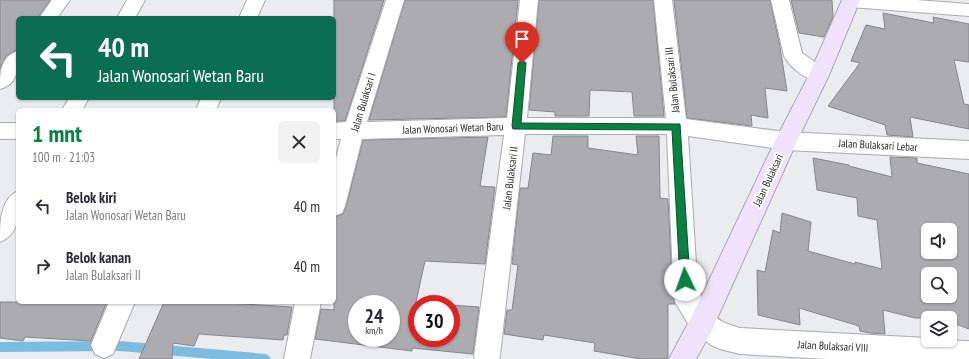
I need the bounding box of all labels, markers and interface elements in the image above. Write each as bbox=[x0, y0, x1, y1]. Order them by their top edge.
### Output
pin bbox=[505, 22, 539, 63]
text: 40 m bbox=[98, 28, 149, 65]
icon: arrive bbox=[511, 28, 533, 50]
icon: left bbox=[32, 32, 84, 84]
street label: Jalan Bulaksari III bbox=[662, 46, 683, 114]
text: Jalan Wonosari Wetan Baru bbox=[98, 64, 264, 87]
street label: Jalan Bulaksari I bbox=[347, 71, 379, 134]
text: 1 mnt bbox=[32, 118, 82, 149]
street label: Jalan Wonosari Wetan Baru bbox=[401, 119, 504, 137]
button: close bbox=[278, 121, 320, 163]
street label: Jalan Bulaksari Lebar bbox=[837, 136, 918, 154]
street label: Jalan Bulaksari II bbox=[499, 146, 521, 211]
text: 100 m · 21:03 bbox=[32, 149, 95, 166]
street label: Jalan Bulaksari bbox=[749, 152, 786, 209]
text: Belok kiri bbox=[66, 188, 116, 207]
icon: left bbox=[32, 195, 54, 217]
text: 40 m bbox=[294, 197, 320, 216]
text: Jalan Wonosari Wetan Baru bbox=[66, 207, 186, 224]
map controls bbox=[921, 223, 957, 347]
button: sound bbox=[921, 223, 957, 259]
text: Belok kanan bbox=[66, 248, 131, 267]
icon: right bbox=[32, 255, 54, 277]
text: 40 m bbox=[294, 257, 320, 276]
position arrow bbox=[664, 259, 706, 301]
text: Jalan Bulaksari II bbox=[66, 267, 141, 284]
button: search bbox=[921, 267, 957, 303]
speed limit sign: 30 bbox=[408, 295, 460, 347]
text: 24 bbox=[364, 303, 384, 329]
button: layers bbox=[921, 311, 957, 347]
text: km/h bbox=[365, 324, 383, 337]
street label: Jalan Bulaksari VIII bbox=[796, 337, 869, 355]

